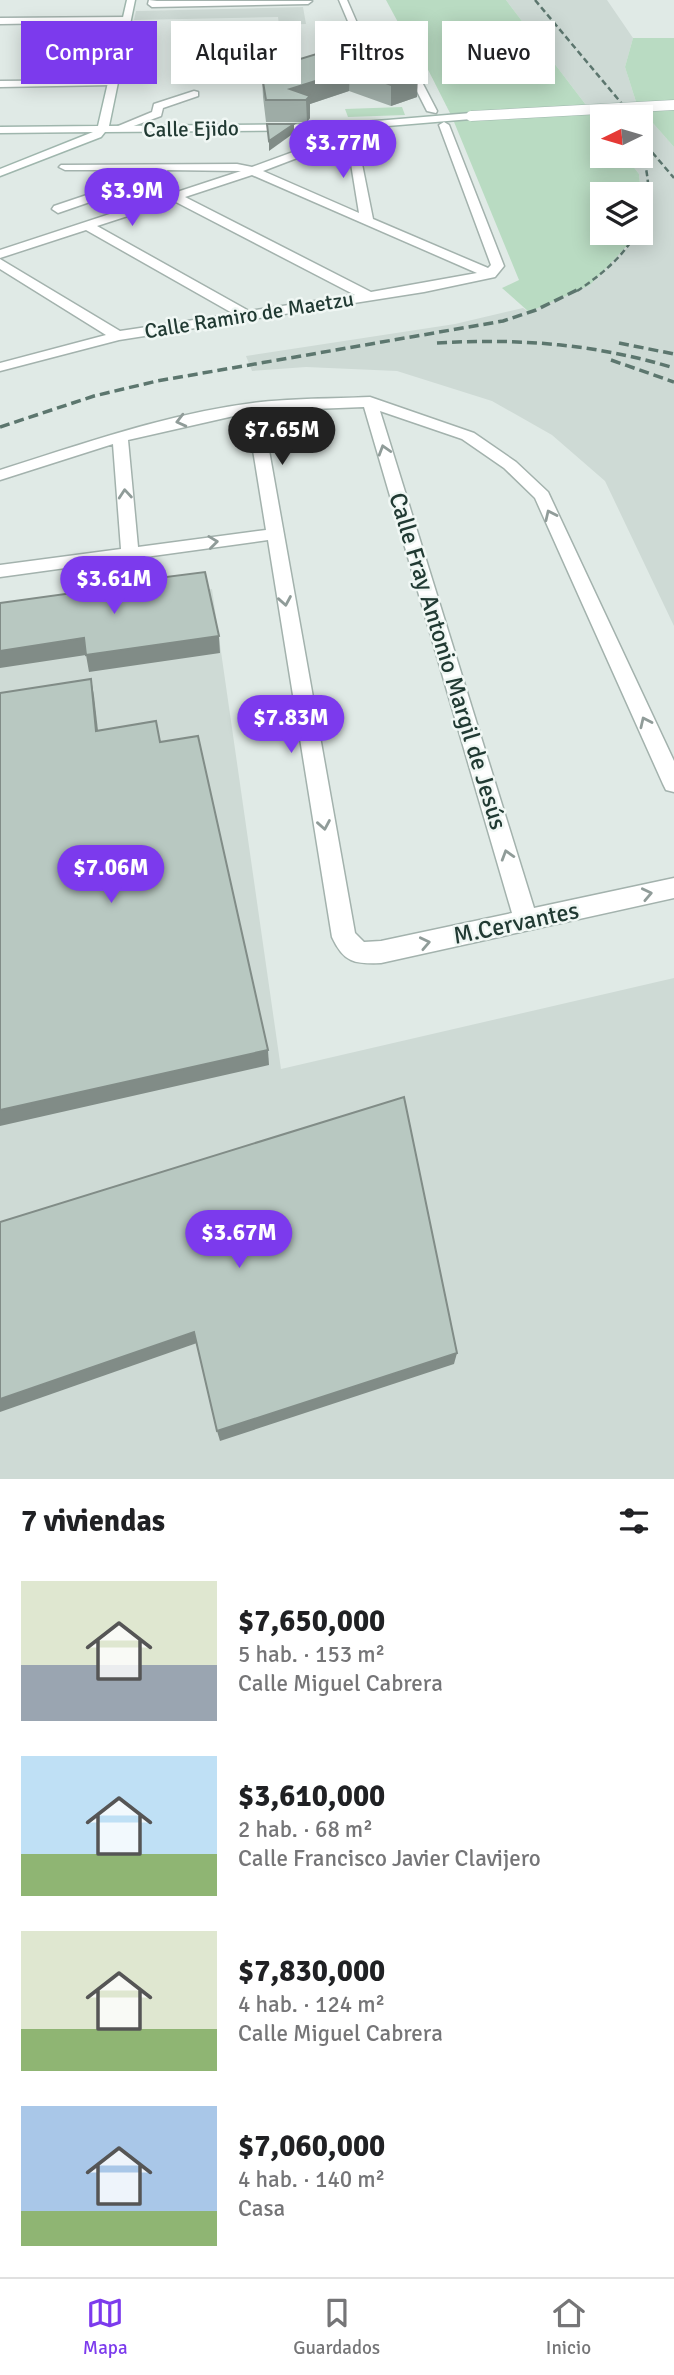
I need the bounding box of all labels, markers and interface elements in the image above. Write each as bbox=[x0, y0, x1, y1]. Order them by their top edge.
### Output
chip: Comprar bbox=[21, 21, 157, 84]
chip: Alquilar bbox=[171, 21, 301, 84]
chip: Filtros bbox=[315, 21, 428, 84]
chip: Nuevo bbox=[442, 21, 555, 84]
north arrow bbox=[590, 105, 653, 168]
map controls bbox=[590, 105, 653, 245]
street label: Calle Ejido bbox=[143, 115, 239, 143]
pin: $3.77M bbox=[286, 120, 400, 180]
text: $3.77M bbox=[305, 128, 381, 157]
pin: $3.9M bbox=[83, 168, 181, 228]
text: $3.9M bbox=[100, 176, 164, 205]
button: layers bbox=[590, 182, 653, 245]
street label: Calle Ramiro de Maetzu bbox=[143, 286, 355, 344]
pin: $7.65M bbox=[225, 407, 339, 467]
one-way arrow bbox=[175, 413, 187, 427]
text: $7.65M bbox=[244, 415, 320, 444]
one-way arrow bbox=[378, 444, 393, 456]
one-way arrow bbox=[118, 489, 133, 500]
street label: Calle Fray Antonio Margil de Jesús bbox=[382, 489, 514, 833]
one-way arrow bbox=[544, 510, 558, 522]
one-way arrow bbox=[207, 534, 219, 549]
pin: $3.61M bbox=[57, 556, 171, 616]
text: $3.61M bbox=[76, 564, 152, 593]
one-way arrow bbox=[277, 595, 292, 607]
pin: $7.83M bbox=[234, 696, 348, 755]
text: $7.83M bbox=[253, 703, 329, 732]
one-way arrow bbox=[640, 717, 654, 729]
one-way arrow bbox=[316, 819, 331, 831]
pin: $7.06M bbox=[54, 846, 168, 905]
one-way arrow bbox=[500, 849, 515, 861]
text: $7.06M bbox=[73, 853, 149, 882]
one-way arrow bbox=[641, 887, 653, 902]
street label: M.Cervantes bbox=[450, 895, 582, 951]
one-way arrow bbox=[419, 936, 431, 951]
pin: $3.67M bbox=[182, 1210, 296, 1270]
text: $3.67M bbox=[201, 1218, 277, 1247]
icon: filters bbox=[615, 1502, 653, 1540]
text: 7 viviendas bbox=[21, 1503, 165, 1540]
text: $7,650,000 bbox=[238, 1603, 385, 1640]
icon: home bbox=[77, 1609, 161, 1693]
text: 5 hab. · 153 m² bbox=[238, 1640, 385, 1669]
text: Calle Miguel Cabrera bbox=[238, 1669, 443, 1698]
text: $3,610,000 bbox=[238, 1778, 385, 1815]
icon: home bbox=[77, 1784, 161, 1868]
text: 2 hab. · 68 m² bbox=[238, 1815, 373, 1844]
text: Calle Francisco Javier Clavijero bbox=[238, 1844, 541, 1873]
text: $7,830,000 bbox=[238, 1953, 385, 1990]
icon: home bbox=[77, 1959, 161, 2043]
text: 4 hab. · 124 m² bbox=[238, 1990, 385, 2019]
text: Calle Miguel Cabrera bbox=[238, 2019, 443, 2048]
text: $7,060,000 bbox=[238, 2128, 385, 2165]
icon: home bbox=[77, 2134, 161, 2218]
text: 4 hab. · 140 m² bbox=[238, 2165, 385, 2194]
text: Casa bbox=[238, 2194, 285, 2223]
tab: Mapa bbox=[83, 2294, 128, 2360]
tab: Guardados bbox=[293, 2294, 380, 2360]
tab: Inicio bbox=[546, 2294, 591, 2360]

